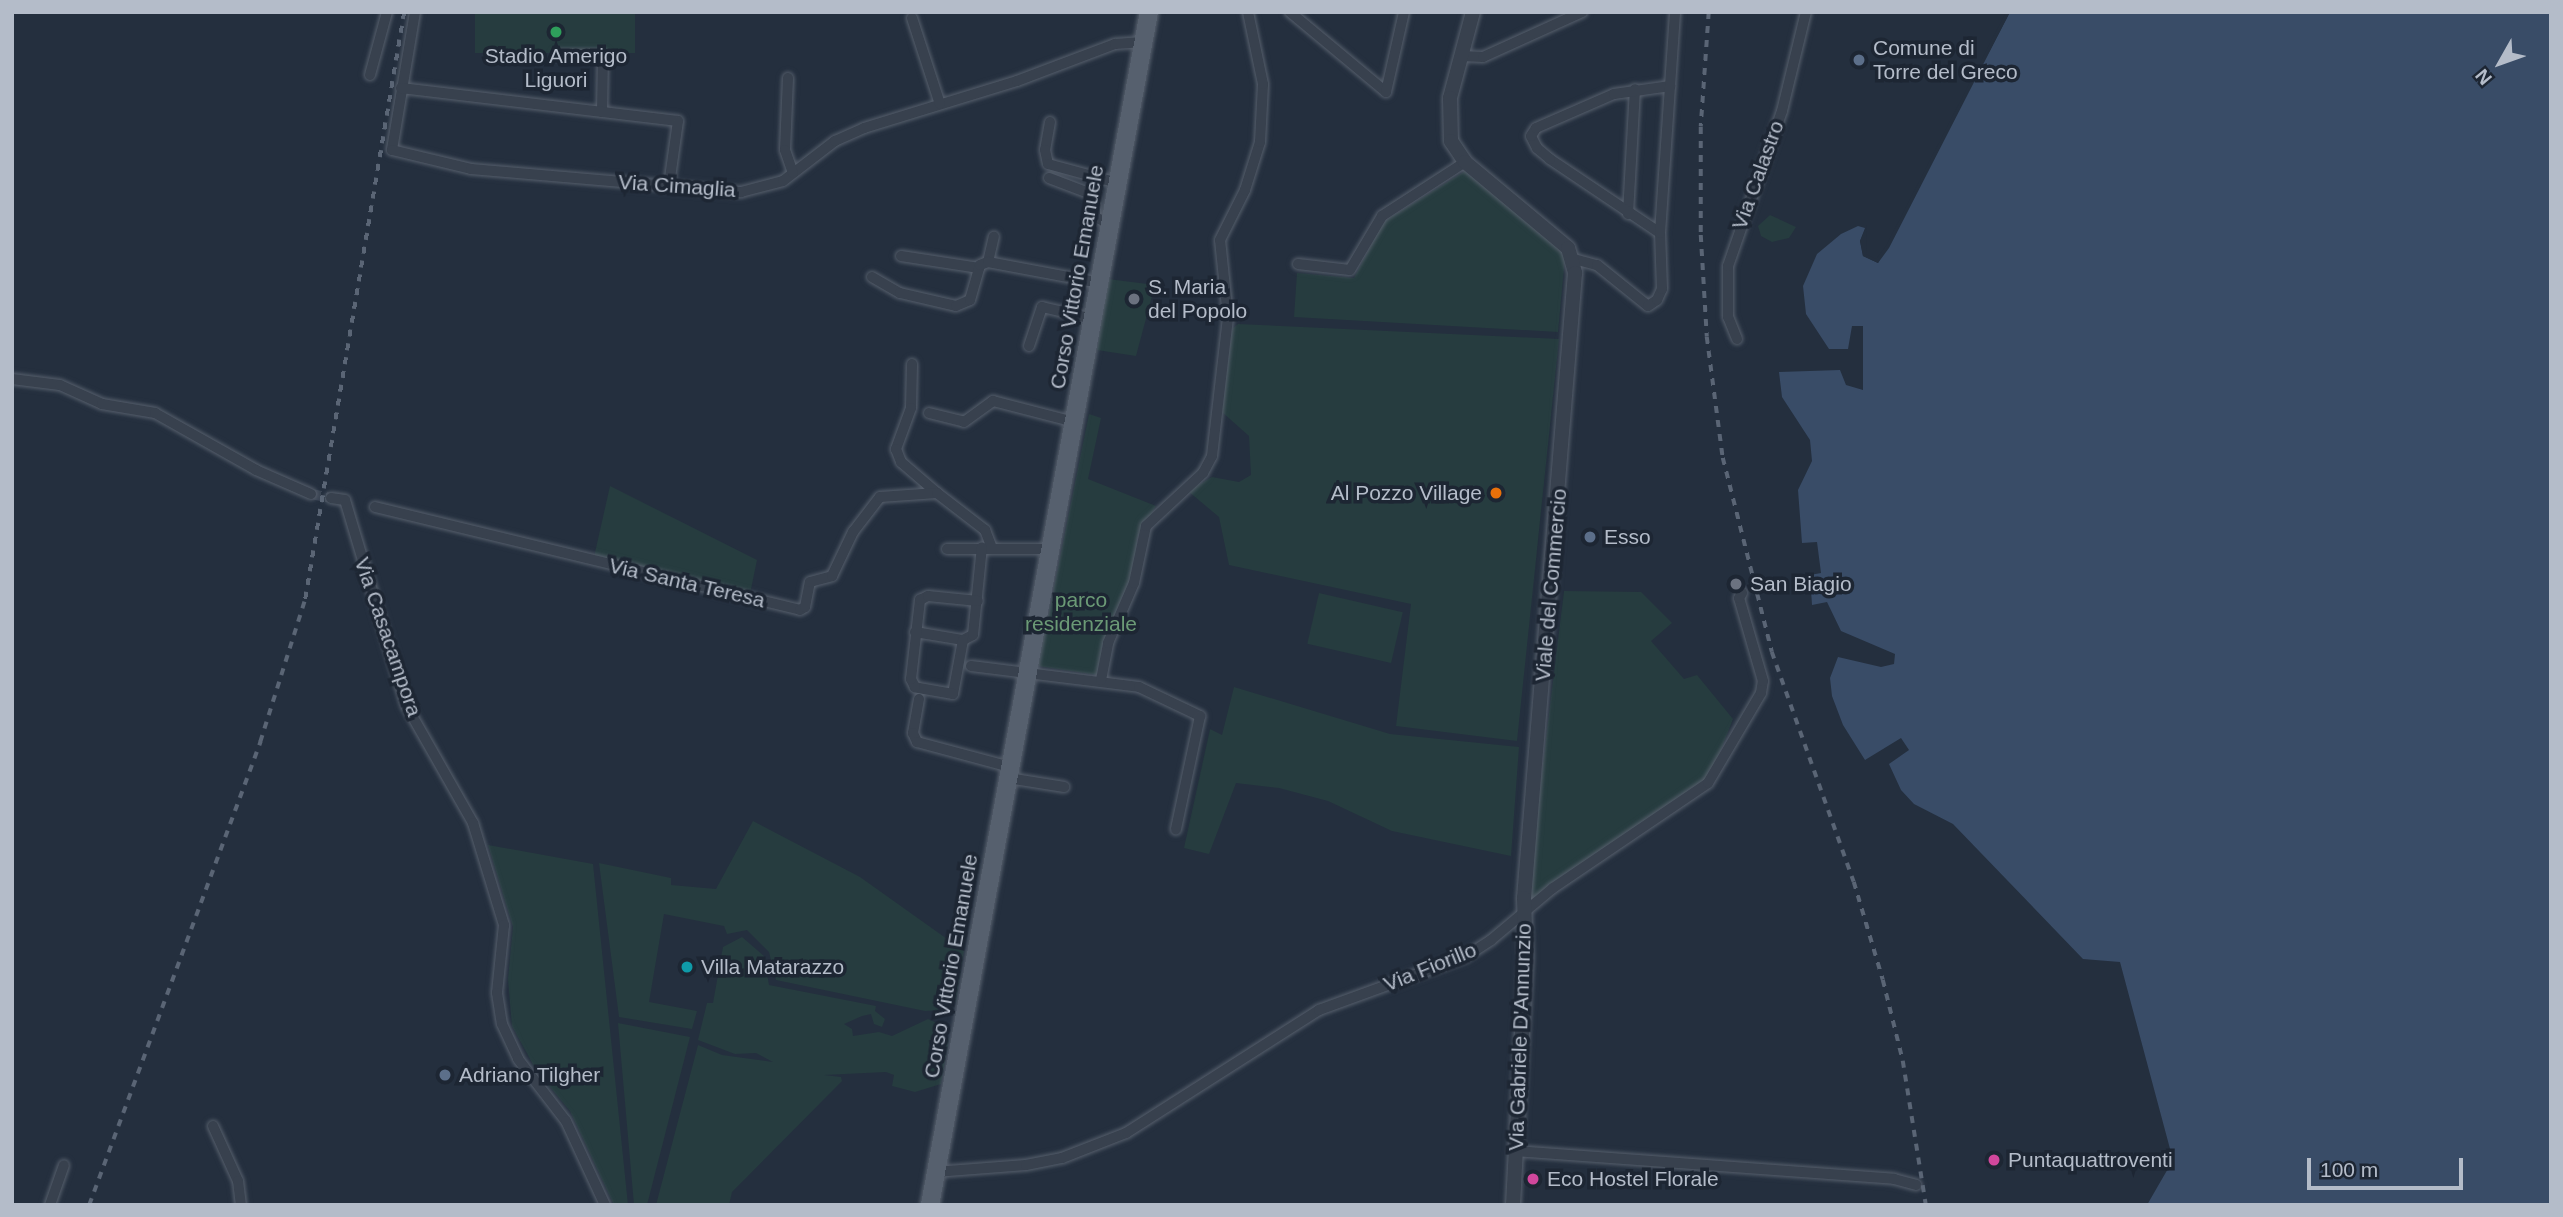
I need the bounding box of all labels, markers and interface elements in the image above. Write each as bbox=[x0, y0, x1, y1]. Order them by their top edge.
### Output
marker: Stadio Amerigo Liguori bbox=[548, 24, 564, 40]
north arrow bbox=[2465, 28, 2535, 98]
place label: Comune di Torre del Greco bbox=[1873, 35, 2018, 85]
place label: Stadio Amerigo Liguori bbox=[484, 43, 628, 93]
marker: Comune di Torre del Greco bbox=[1851, 52, 1867, 68]
text: N bbox=[2471, 65, 2496, 89]
street label: Via Calastro bbox=[1727, 117, 1789, 233]
street label: Corso Vittorio Emanuele bbox=[1045, 163, 1109, 391]
street label: Via Cimaglia bbox=[618, 169, 736, 203]
place label: S. Maria del Popolo bbox=[1148, 274, 1247, 324]
marker: S. Maria del Popolo bbox=[1126, 291, 1142, 307]
place label: Al Pozzo Village bbox=[1331, 480, 1482, 506]
marker: Al Pozzo Village bbox=[1488, 485, 1504, 501]
street label: Viale del Commercio bbox=[1530, 488, 1572, 682]
place label: Esso bbox=[1604, 524, 1651, 550]
marker: Esso bbox=[1582, 529, 1598, 545]
street label: Via Santa Teresa bbox=[606, 553, 768, 613]
street label: Via Casacampora bbox=[349, 554, 427, 720]
place label: San Biagio bbox=[1750, 571, 1852, 597]
marker: San Biagio bbox=[1728, 576, 1744, 592]
park label: parco residenziale bbox=[1025, 587, 1137, 637]
street label: Corso Vittorio Emanuele bbox=[919, 852, 983, 1080]
street label: Via Gabriele D'Annunzio bbox=[1503, 923, 1537, 1151]
street label: Via Fiorillo bbox=[1380, 937, 1480, 997]
place label: Villa Matarazzo bbox=[701, 954, 844, 980]
marker: Villa Matarazzo bbox=[679, 959, 695, 975]
place label: Adriano Tilgher bbox=[459, 1062, 601, 1088]
marker: Adriano Tilgher bbox=[437, 1067, 453, 1083]
scale bar bbox=[2311, 1144, 2467, 1188]
place label: Puntaquattroventi bbox=[2008, 1147, 2173, 1173]
marker: Puntaquattroventi bbox=[1986, 1152, 2002, 1168]
text: 100 m bbox=[2320, 1158, 2378, 1181]
place label: Eco Hostel Florale bbox=[1547, 1166, 1719, 1192]
marker: Eco Hostel Florale bbox=[1525, 1171, 1541, 1187]

